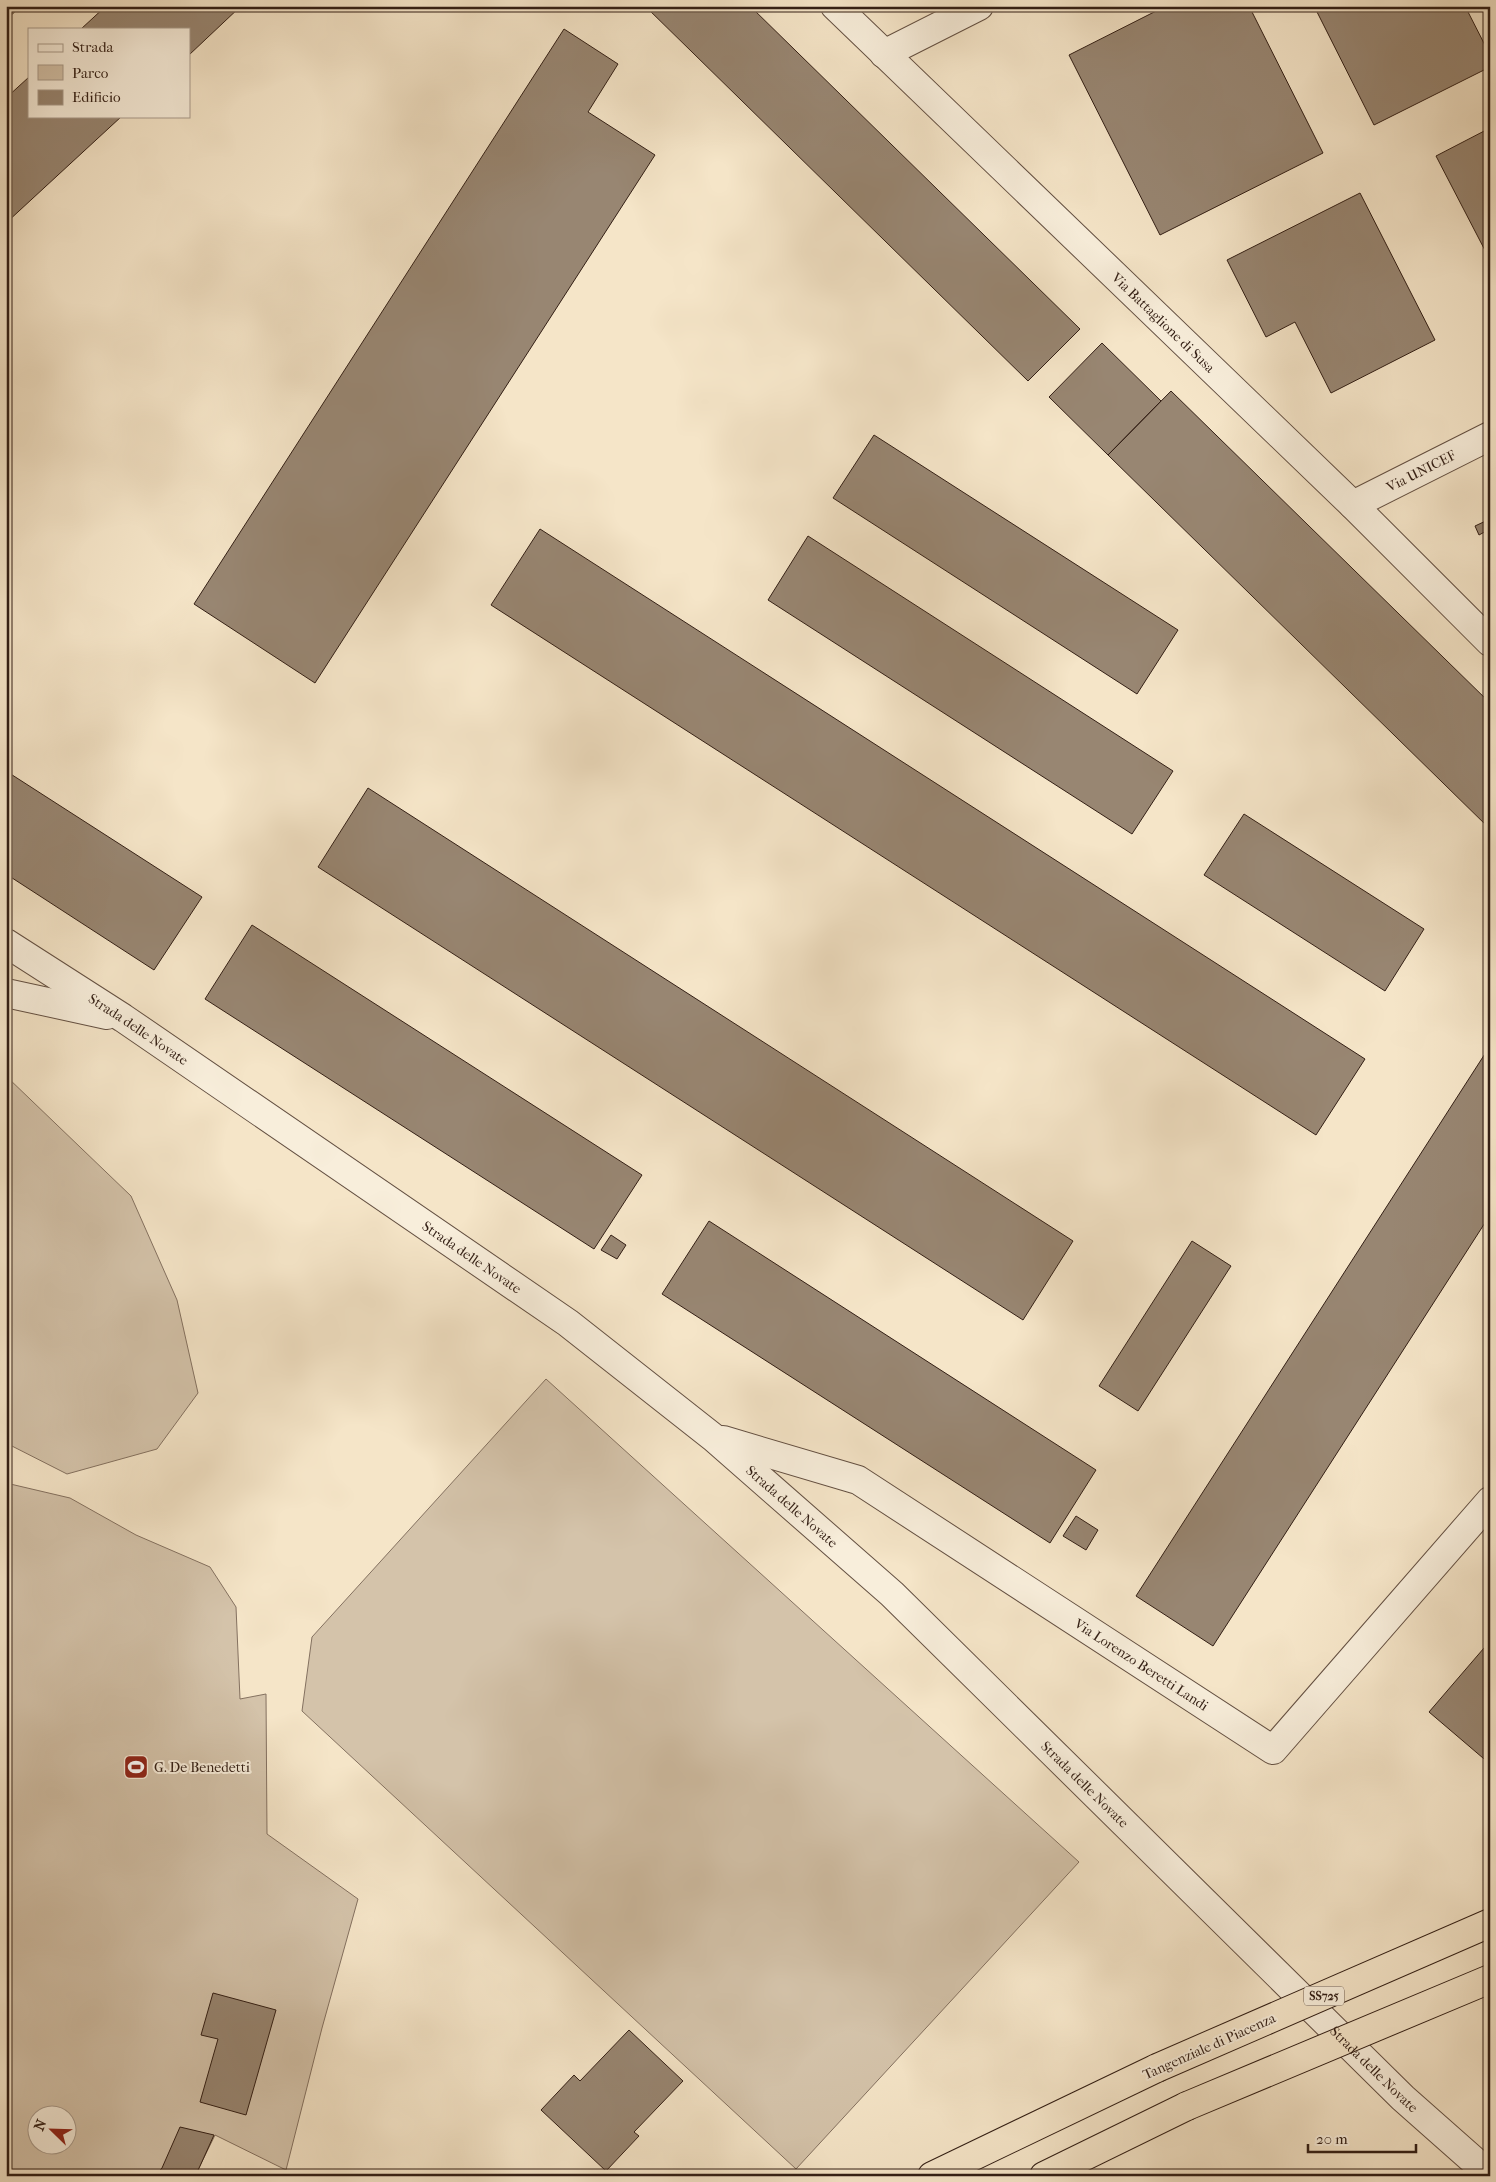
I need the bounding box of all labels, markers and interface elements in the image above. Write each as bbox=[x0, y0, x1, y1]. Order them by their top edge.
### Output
legend bbox=[28, 28, 190, 118]
text: Strada bbox=[72, 38, 115, 56]
text: Parco bbox=[72, 64, 109, 82]
text: Edificio bbox=[72, 88, 121, 106]
street label: Via Battaglione di Susa bbox=[1107, 268, 1219, 377]
street label: Via UNICEF bbox=[1383, 447, 1459, 496]
street label: Strada delle Novate bbox=[85, 990, 191, 1069]
street label: Strada delle Novate bbox=[419, 1218, 525, 1298]
street label: Strada delle Novate bbox=[742, 1462, 841, 1552]
street label: Via Lorenzo Beretti Landi bbox=[1070, 1615, 1211, 1715]
street label: Strada delle Novate bbox=[1037, 1738, 1132, 1832]
sports icon: G. De Benedetti bbox=[123, 1754, 149, 1780]
place label: G. De Benedetti bbox=[154, 1759, 250, 1776]
road number: SS725 bbox=[1304, 1986, 1344, 2005]
street label: Tangenziale di Piacenza bbox=[1140, 2009, 1279, 2083]
street label: Strada delle Novate bbox=[1326, 2023, 1421, 2116]
north arrow bbox=[28, 2104, 78, 2154]
text: N bbox=[31, 2117, 51, 2133]
scale bar bbox=[1308, 2122, 1416, 2154]
text: 20 m bbox=[1316, 2130, 1348, 2148]

